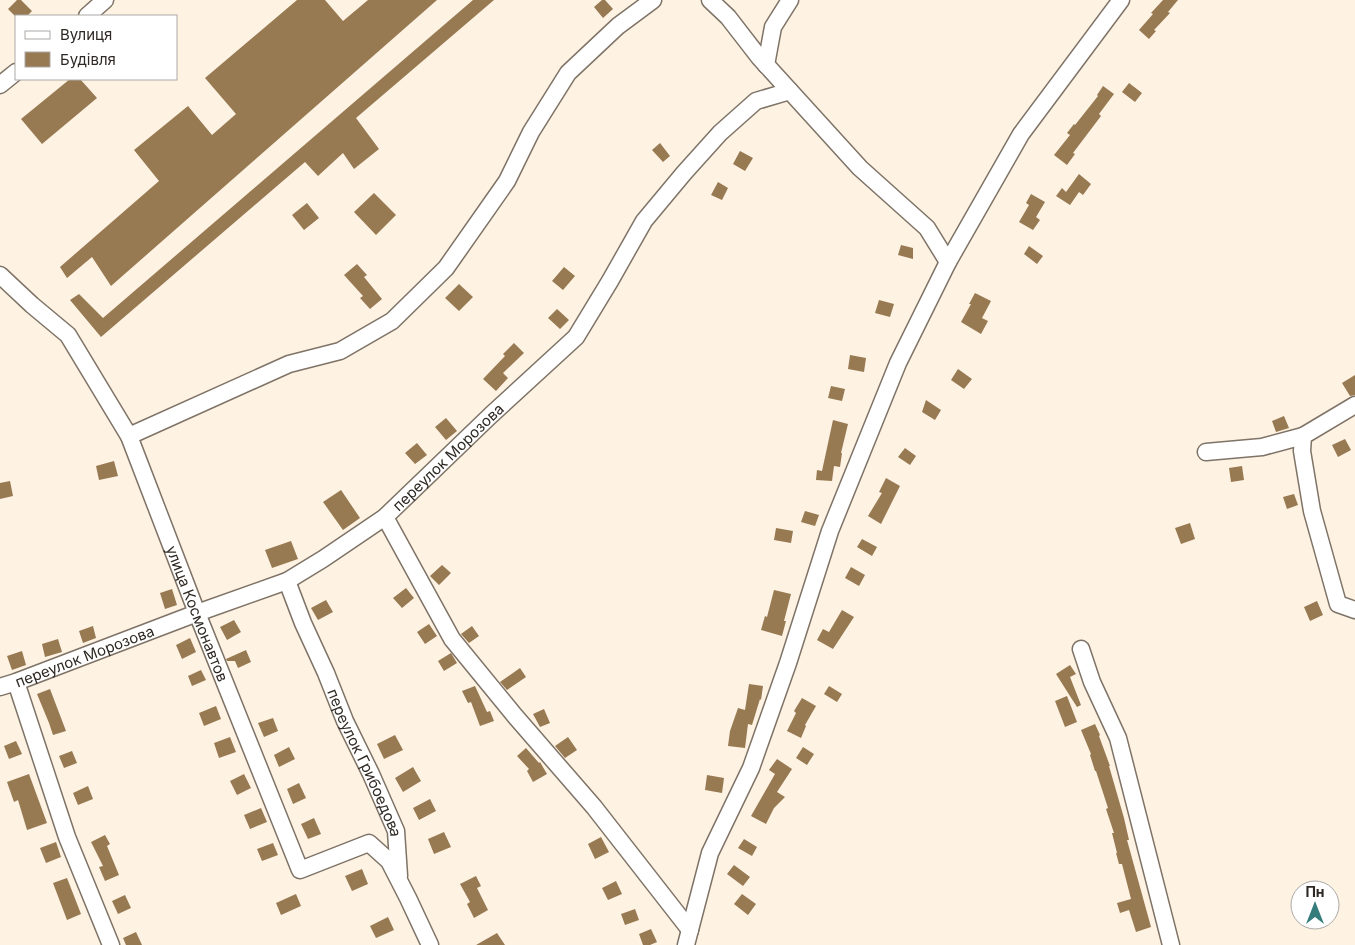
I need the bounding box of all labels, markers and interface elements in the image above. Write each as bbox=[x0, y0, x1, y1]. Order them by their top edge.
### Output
legend bbox=[15, 15, 178, 80]
text: Вулиця bbox=[60, 25, 112, 44]
text: Будівля bbox=[60, 50, 116, 69]
street label: переулок Морозова bbox=[388, 399, 507, 515]
street label: улица Космонавтов bbox=[162, 543, 233, 684]
street label: переулок Морозова bbox=[12, 621, 157, 691]
street label: переулок Грибоедова bbox=[324, 686, 406, 837]
north arrow bbox=[1290, 880, 1340, 930]
text: Пн bbox=[1305, 883, 1325, 900]

